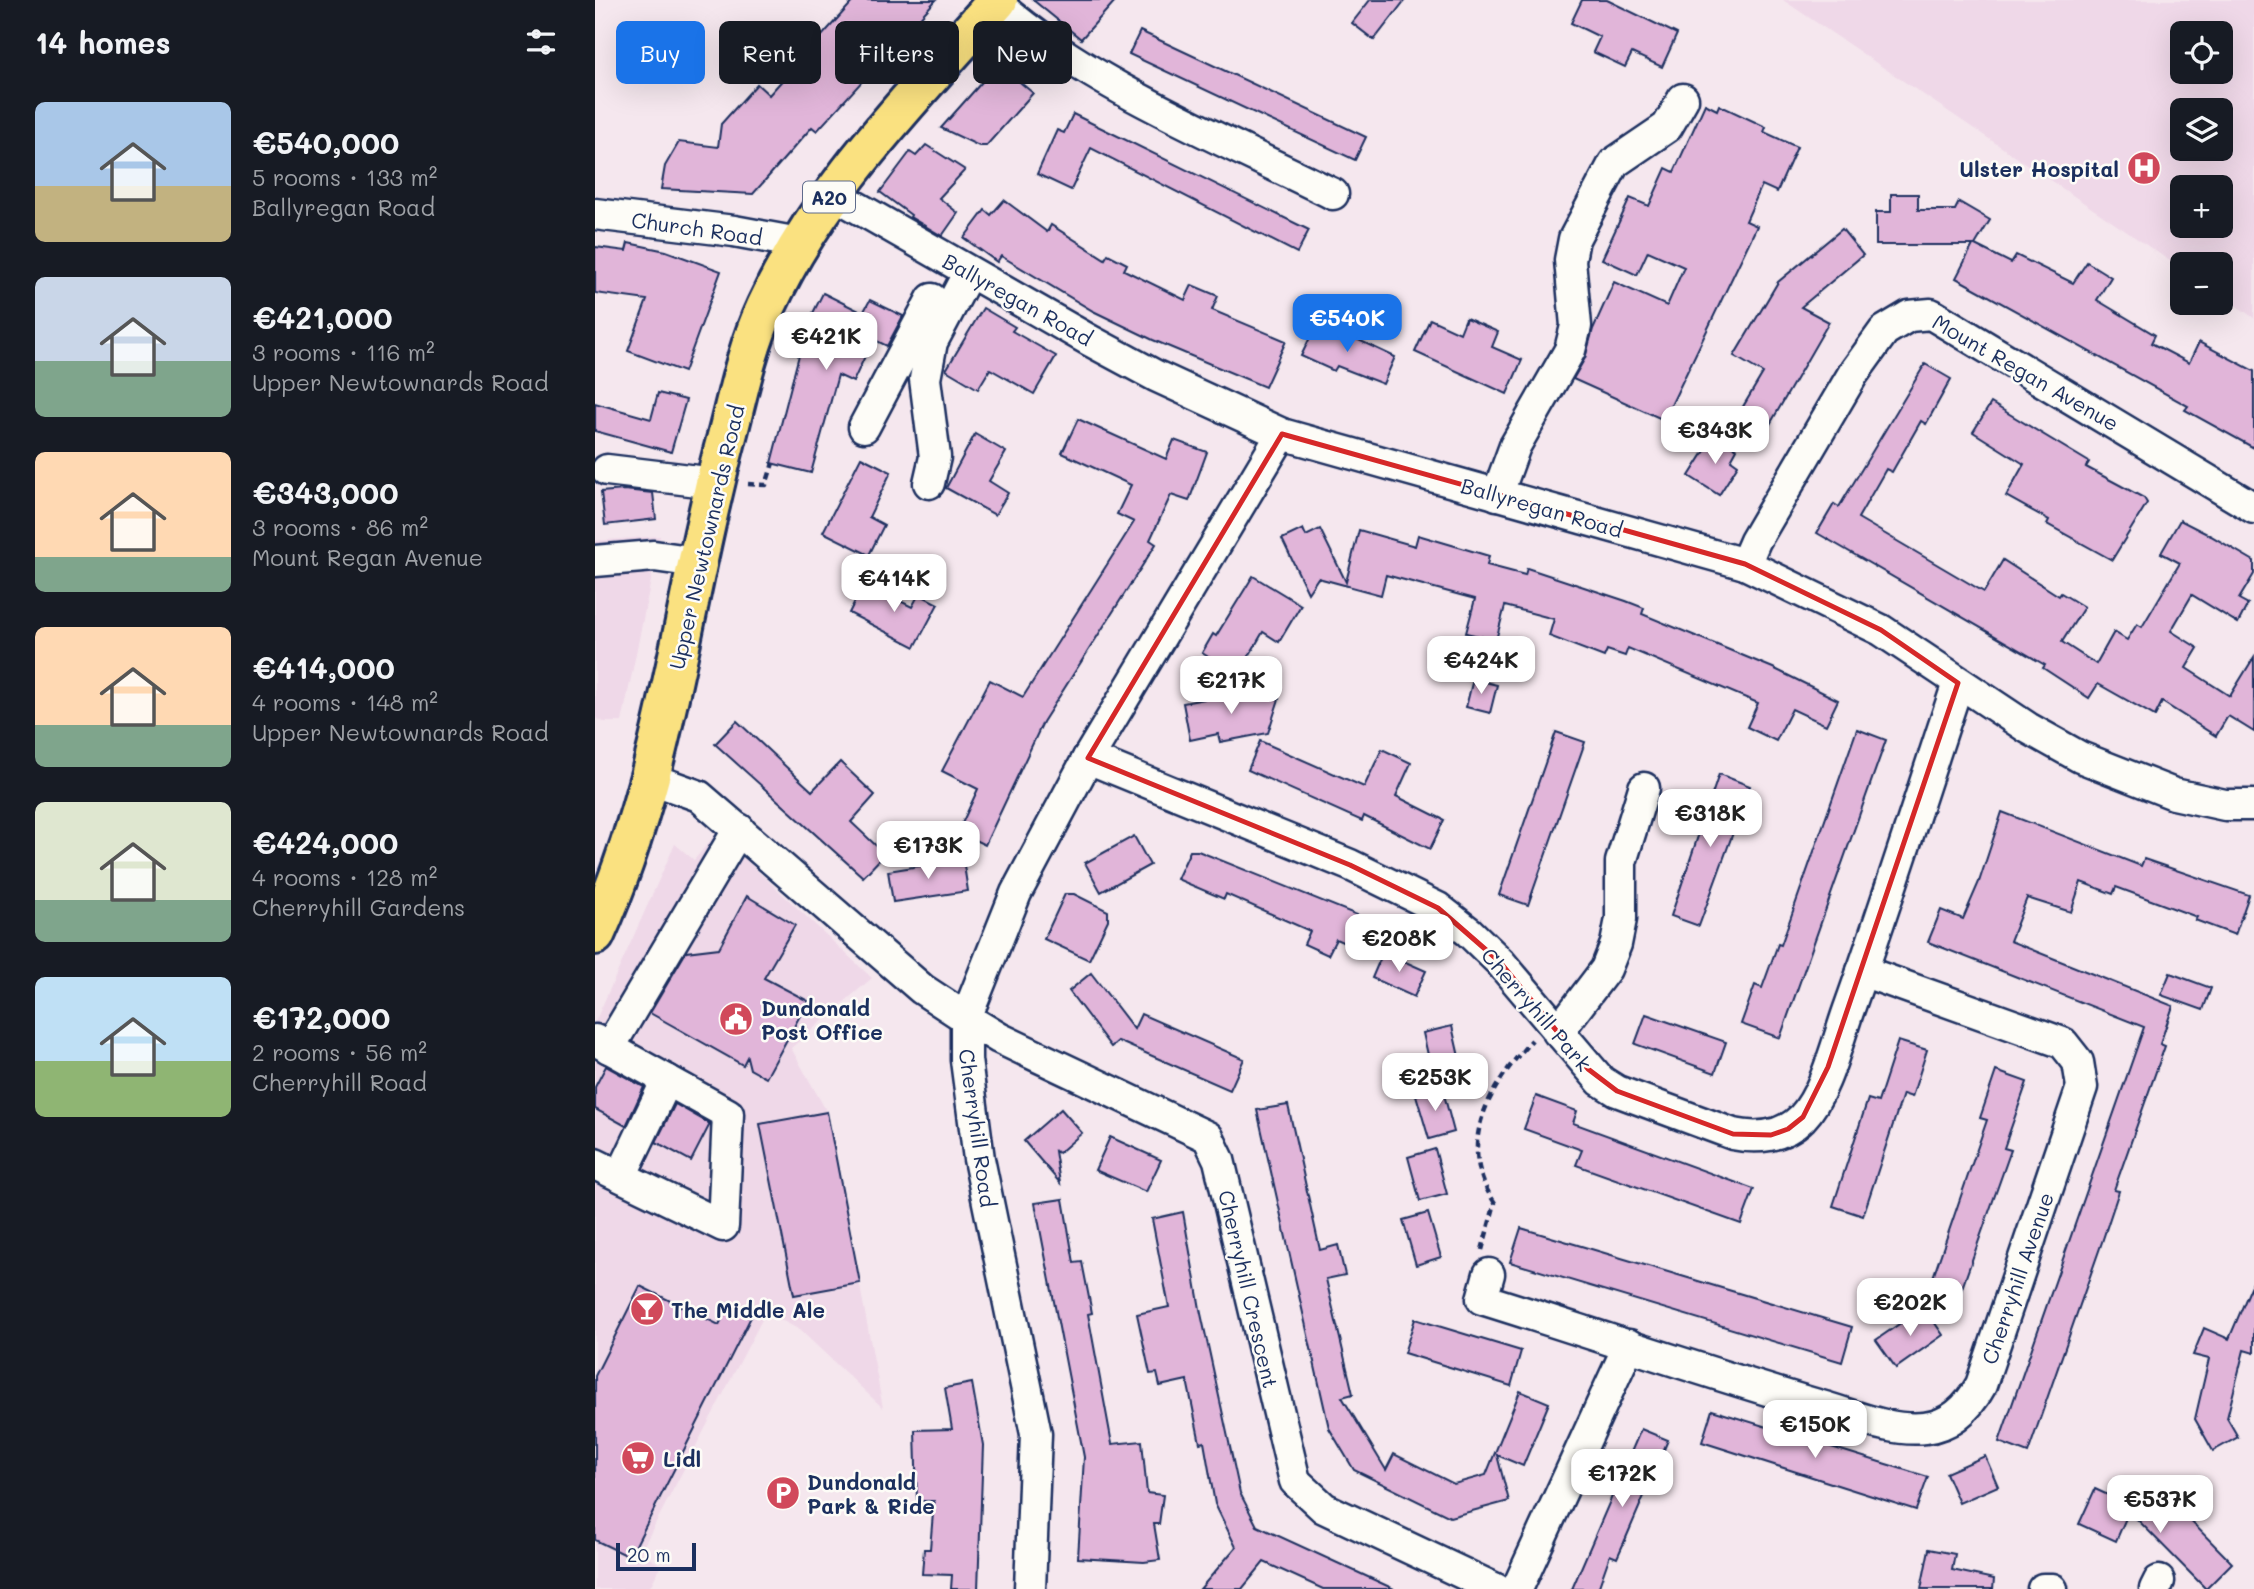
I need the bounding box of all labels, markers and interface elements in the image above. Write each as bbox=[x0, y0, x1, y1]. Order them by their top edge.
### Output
chip: Buy bbox=[616, 21, 705, 84]
chip: Rent bbox=[719, 21, 821, 84]
chip: Filters bbox=[835, 21, 959, 84]
chip: New bbox=[973, 21, 1072, 84]
map controls bbox=[2170, 21, 2233, 315]
button: locate bbox=[2170, 21, 2233, 84]
text: 14 homes bbox=[35, 22, 171, 62]
icon: filters bbox=[522, 23, 560, 61]
button: layers bbox=[2170, 98, 2233, 161]
text: €540,000 bbox=[252, 122, 399, 162]
icon: home bbox=[91, 130, 175, 214]
hospital icon: Ulster Hospital bbox=[2125, 149, 2163, 187]
place label: Ulster Hospital bbox=[1959, 155, 2119, 182]
text: 5 rooms · 133 m² bbox=[252, 162, 437, 192]
button: + bbox=[2170, 175, 2233, 238]
road number: A20 bbox=[803, 182, 855, 212]
text: Ballyregan Road bbox=[252, 192, 435, 222]
street label: Church Road bbox=[630, 205, 764, 251]
street label: Ballyregan Road bbox=[938, 247, 1098, 351]
button: − bbox=[2170, 252, 2233, 315]
pin: €540K bbox=[1298, 294, 1396, 354]
text: €421,000 bbox=[252, 297, 393, 337]
text: €540K bbox=[1309, 302, 1385, 332]
icon: home bbox=[91, 305, 175, 389]
street label: Mount Regan Avenue bbox=[1928, 308, 2124, 436]
pin: €421K bbox=[777, 312, 875, 372]
text: €421K bbox=[790, 320, 862, 350]
text: 3 rooms · 116 m² bbox=[252, 337, 435, 367]
text: Upper Newtownards Road bbox=[252, 367, 549, 397]
street label: Upper Newtownards Road bbox=[662, 402, 750, 672]
pin: €343K bbox=[1666, 406, 1764, 466]
text: €343K bbox=[1677, 414, 1753, 444]
street label: Ballyregan Road bbox=[1458, 471, 1626, 543]
text: €343,000 bbox=[252, 472, 398, 512]
icon: home bbox=[91, 480, 175, 564]
text: 3 rooms · 86 m² bbox=[252, 512, 428, 542]
text: Mount Regan Avenue bbox=[252, 542, 483, 572]
pin: €414K bbox=[845, 554, 943, 614]
text: €414K bbox=[857, 562, 931, 592]
pin: €424K bbox=[1432, 636, 1530, 696]
text: €424K bbox=[1443, 644, 1519, 674]
text: €414,000 bbox=[252, 647, 395, 687]
icon: home bbox=[91, 655, 175, 739]
pin: €217K bbox=[1182, 656, 1280, 716]
text: €217K bbox=[1196, 664, 1266, 694]
text: 4 rooms · 148 m² bbox=[252, 687, 438, 717]
text: Upper Newtownards Road bbox=[252, 717, 549, 747]
pin: €318K bbox=[1661, 790, 1759, 849]
text: €318K bbox=[1674, 797, 1746, 827]
text: €424,000 bbox=[252, 822, 398, 862]
pin: €173K bbox=[879, 822, 977, 881]
text: €173K bbox=[893, 829, 963, 859]
icon: home bbox=[91, 830, 175, 914]
text: 4 rooms · 128 m² bbox=[252, 862, 437, 892]
text: Cherryhill Gardens bbox=[252, 892, 465, 922]
pin: €208K bbox=[1350, 914, 1448, 974]
text: €208K bbox=[1361, 922, 1437, 952]
street label: Cherryhill Park bbox=[1476, 942, 1598, 1076]
place label: Dundonald Post Office bbox=[761, 994, 883, 1045]
text: €172,000 bbox=[252, 997, 390, 1037]
public building icon: Dundonald Post Office bbox=[717, 1000, 755, 1038]
icon: home bbox=[91, 1005, 175, 1089]
text: 2 rooms · 56 m² bbox=[252, 1037, 427, 1067]
street label: Cherryhill Road bbox=[954, 1047, 1002, 1209]
pin: €253K bbox=[1386, 1054, 1484, 1113]
text: €253K bbox=[1398, 1061, 1472, 1091]
text: Cherryhill Road bbox=[252, 1067, 427, 1097]
street label: Cherryhill Crescent bbox=[1213, 1187, 1285, 1391]
street label: Cherryhill Avenue bbox=[1975, 1188, 2059, 1368]
pin: €202K bbox=[1861, 1278, 1959, 1338]
text: €202K bbox=[1873, 1286, 1947, 1316]
bar icon: The Middle Ale bbox=[628, 1290, 666, 1328]
place label: The Middle Ale bbox=[671, 1296, 825, 1323]
pin: €150K bbox=[1766, 1400, 1864, 1460]
text: €150K bbox=[1779, 1408, 1851, 1438]
supermarket icon: Lidl bbox=[619, 1439, 657, 1477]
place label: Lidl bbox=[663, 1445, 701, 1472]
pin: €172K bbox=[1573, 1450, 1671, 1509]
text: €172K bbox=[1587, 1457, 1657, 1487]
place label: Dundonald Park & Ride bbox=[807, 1468, 935, 1519]
parking icon: Dundonald Park & Ride bbox=[764, 1474, 802, 1512]
pin: €537K bbox=[2111, 1476, 2209, 1535]
text: €537K bbox=[2123, 1483, 2197, 1513]
scale bar bbox=[616, 1540, 697, 1572]
text: 20 m bbox=[627, 1542, 671, 1567]

